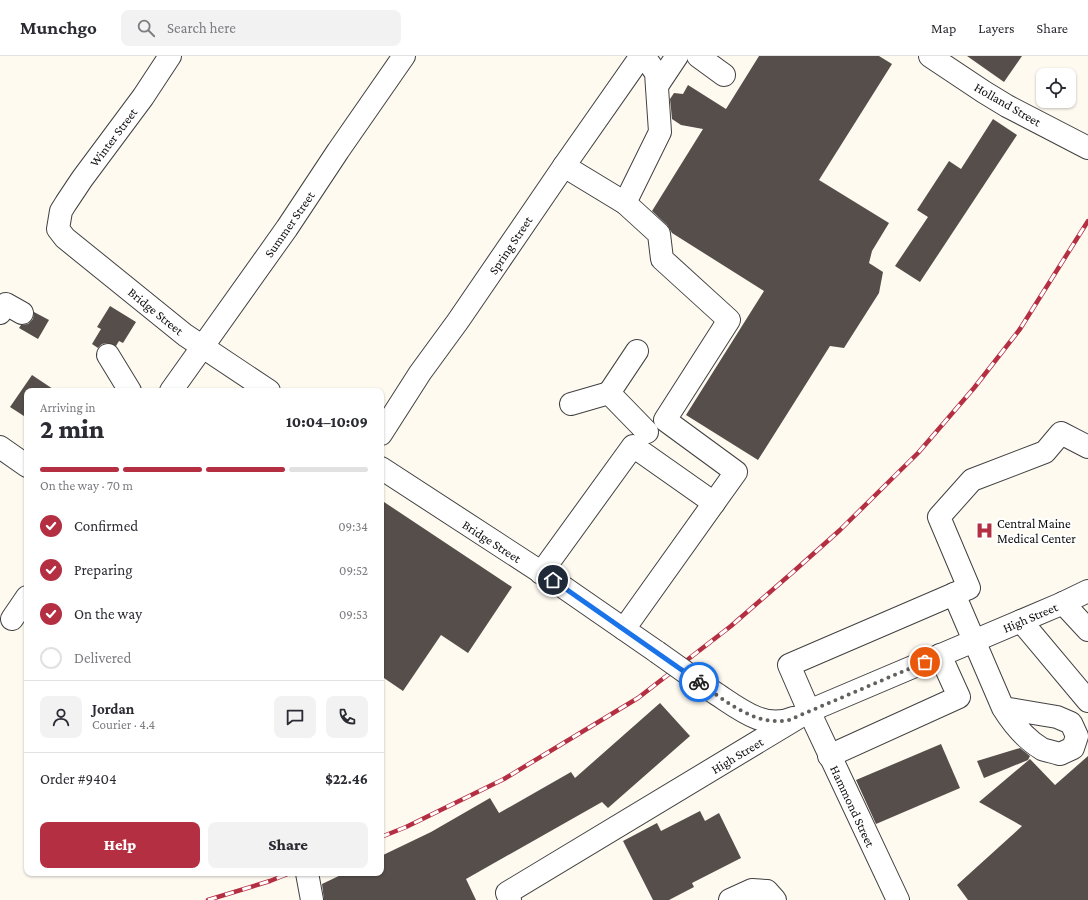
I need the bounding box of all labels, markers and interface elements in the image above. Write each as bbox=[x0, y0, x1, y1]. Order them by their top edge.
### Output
search box bbox=[121, 10, 401, 46]
text: Munchgo bbox=[20, 17, 97, 38]
icon: search bbox=[135, 17, 157, 39]
text: Search here bbox=[167, 20, 236, 36]
text: Map bbox=[931, 20, 956, 36]
text: Layers bbox=[978, 20, 1015, 36]
text: Share bbox=[1037, 20, 1068, 36]
map controls bbox=[1036, 68, 1076, 108]
button: locate bbox=[1036, 68, 1076, 108]
street label: Holland Street bbox=[972, 79, 1044, 130]
street label: Winter Street bbox=[86, 104, 141, 170]
street label: Summer Street bbox=[261, 188, 318, 260]
street label: Spring Street bbox=[485, 213, 536, 277]
street label: Bridge Street bbox=[125, 285, 187, 339]
text: Arriving in bbox=[40, 400, 96, 415]
text: 10:04–10:09 bbox=[286, 414, 368, 430]
text: 2 min bbox=[40, 415, 104, 444]
text: On the way · 70 m bbox=[40, 478, 133, 493]
icon: check bbox=[40, 515, 62, 537]
place label: Central Maine Medical Center bbox=[997, 516, 1076, 546]
street label: Bridge Street bbox=[460, 517, 524, 566]
text: Confirmed bbox=[74, 518, 138, 534]
text: 09:34 bbox=[338, 519, 368, 534]
hospital icon: Central Maine Medical Center bbox=[974, 520, 994, 540]
icon: check bbox=[40, 559, 62, 581]
text: Preparing bbox=[74, 562, 133, 578]
text: 09:52 bbox=[339, 563, 368, 578]
pin bbox=[536, 563, 570, 597]
icon: home bbox=[542, 569, 564, 591]
street label: High Street bbox=[1001, 599, 1061, 636]
icon: check bbox=[40, 603, 62, 625]
text: On the way bbox=[74, 606, 142, 622]
text: 09:53 bbox=[339, 607, 368, 622]
pin bbox=[908, 645, 942, 679]
text: Delivered bbox=[74, 650, 131, 666]
icon: bag bbox=[914, 651, 936, 673]
courier bbox=[679, 662, 719, 702]
icon: bike bbox=[688, 671, 710, 693]
button: person bbox=[40, 696, 82, 738]
button: chat bbox=[274, 696, 316, 738]
button: phone bbox=[326, 696, 368, 738]
text: Jordan bbox=[92, 701, 134, 717]
text: Courier · 4.4 bbox=[92, 717, 155, 732]
street label: High Street bbox=[708, 734, 767, 777]
street label: Hammond Street bbox=[827, 763, 878, 850]
text: Order #9404 bbox=[40, 771, 117, 787]
text: $22.46 bbox=[325, 771, 368, 787]
button: Help bbox=[40, 822, 200, 868]
button: Share bbox=[208, 822, 368, 868]

